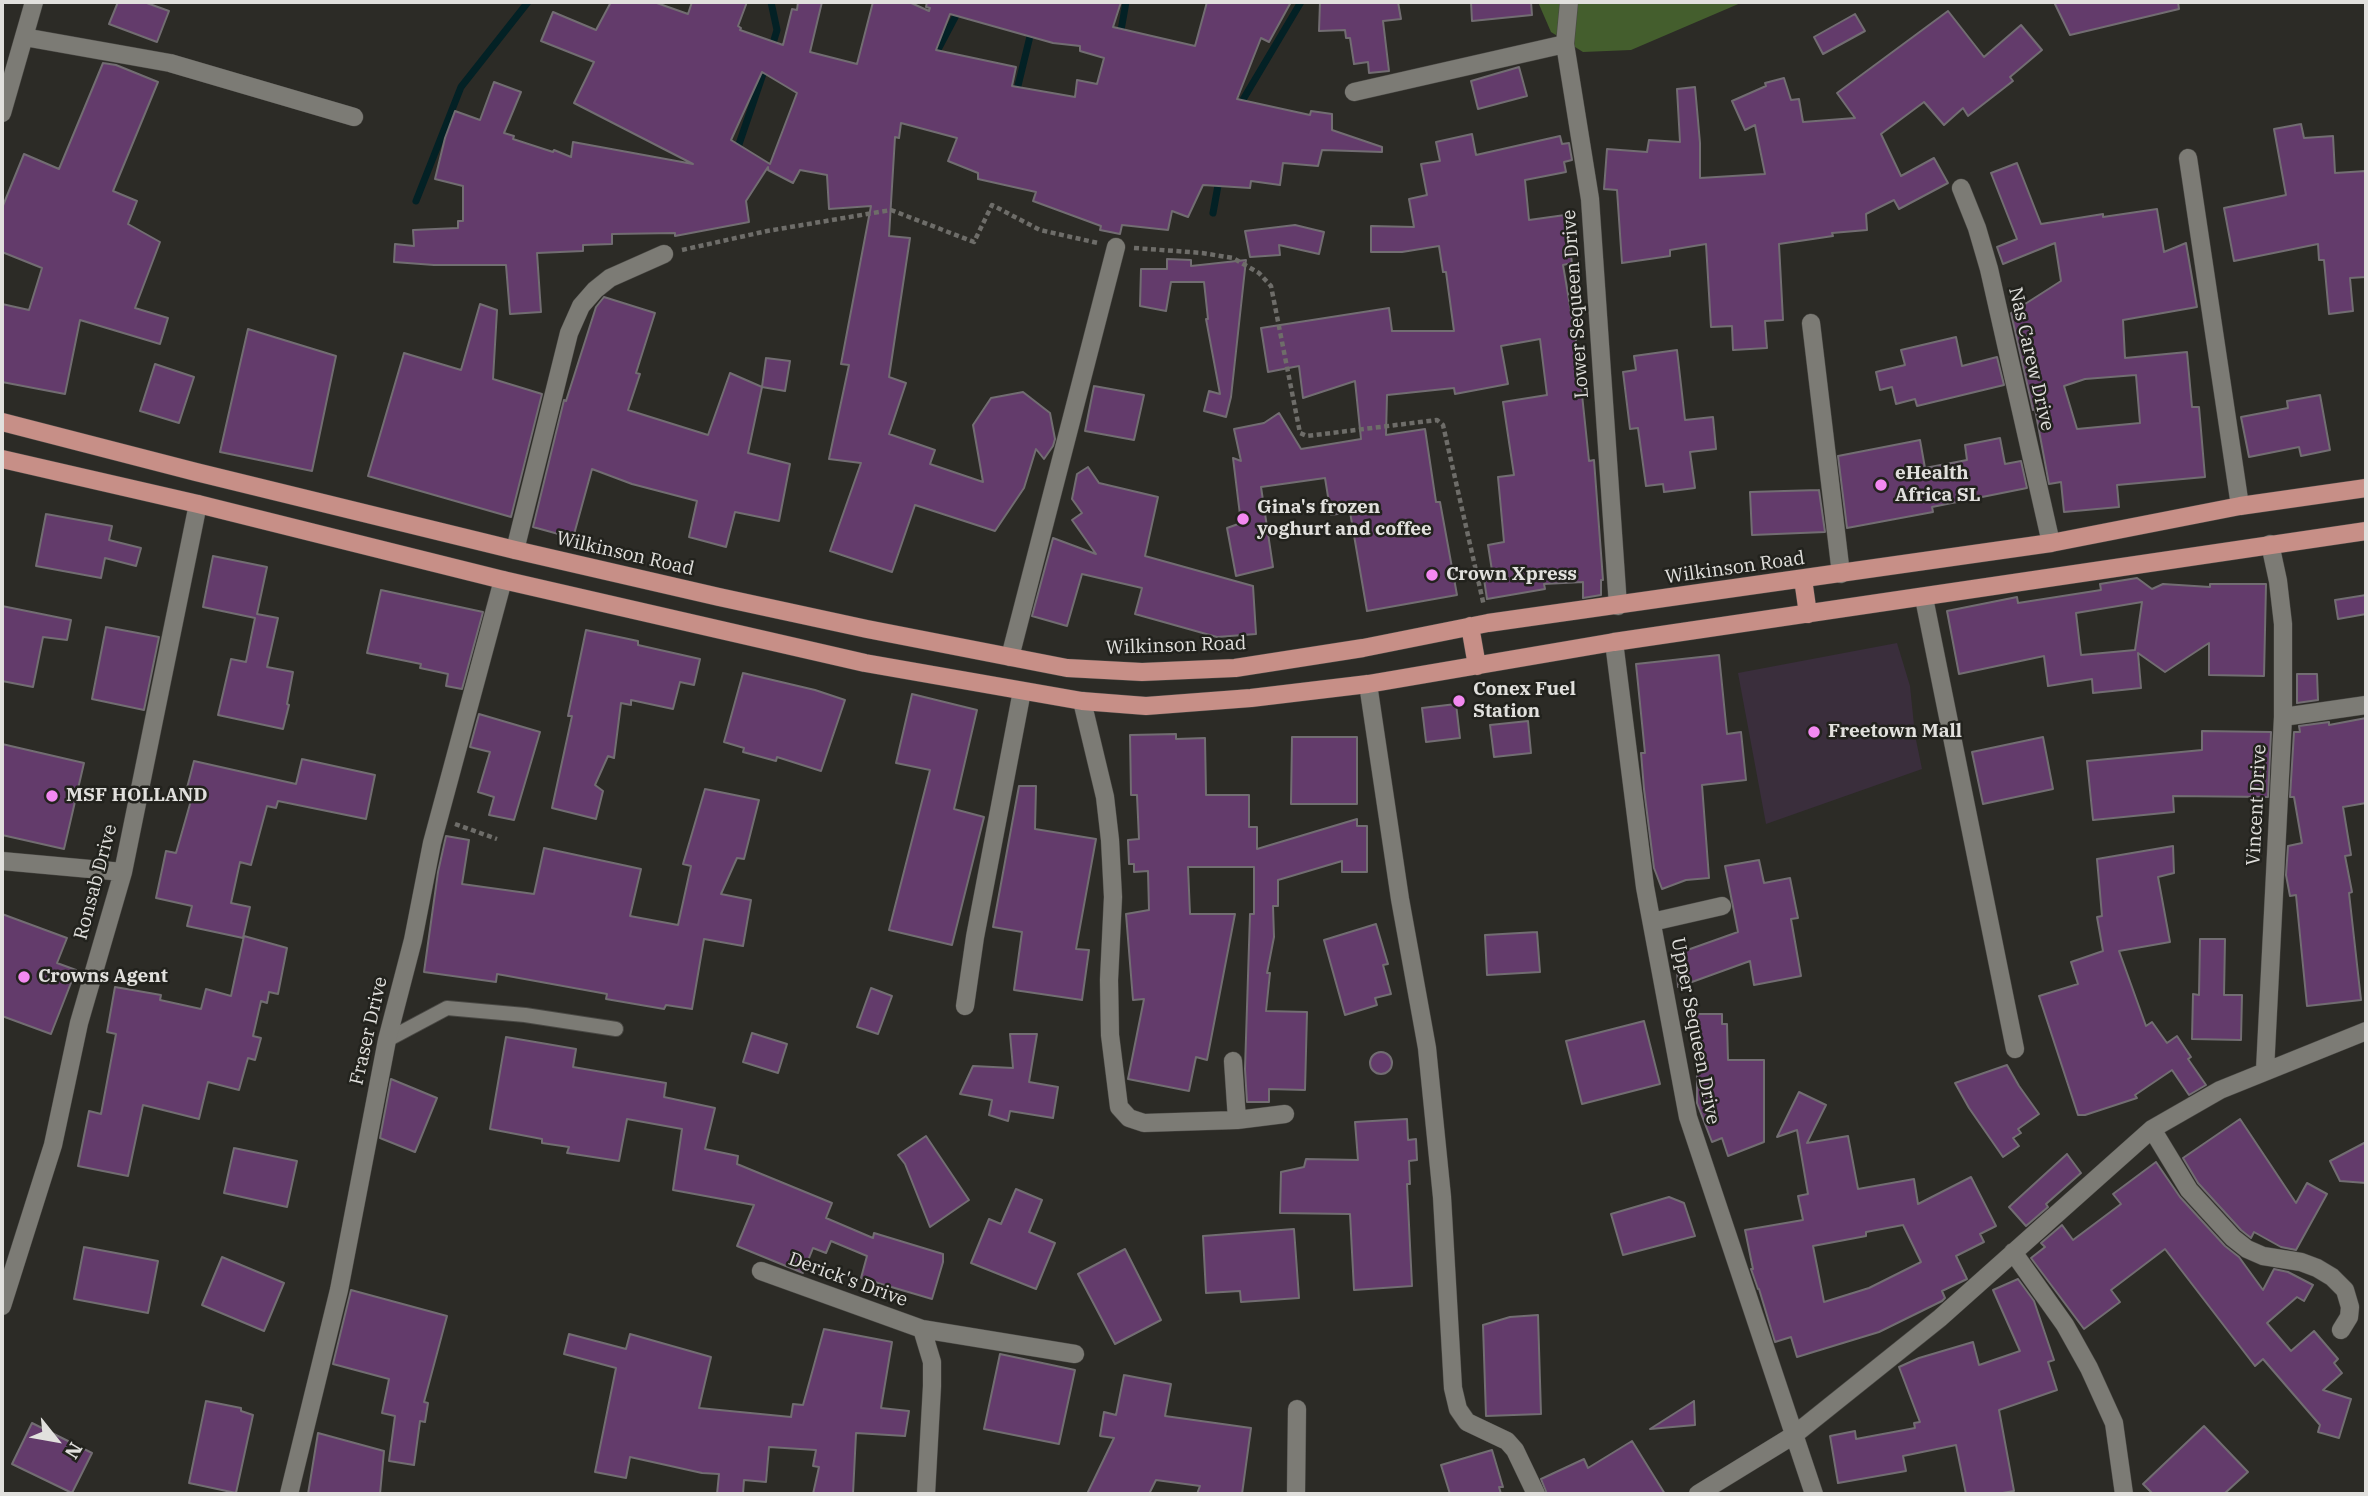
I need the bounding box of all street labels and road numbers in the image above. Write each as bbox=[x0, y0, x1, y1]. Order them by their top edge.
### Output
street label: Lower Sequeen Drive bbox=[1558, 209, 1594, 399]
street label: Nas Carew Drive bbox=[2003, 285, 2059, 433]
street label: Wilkinson Road bbox=[554, 527, 696, 581]
street label: Wilkinson Road bbox=[1664, 547, 1806, 589]
street label: Wilkinson Road bbox=[1105, 632, 1247, 660]
street label: Vincent Drive bbox=[2242, 744, 2272, 866]
street label: Ronsab Drive bbox=[70, 822, 122, 942]
street label: Upper Sequeen Drive bbox=[1666, 936, 1724, 1126]
street label: Fraser Drive bbox=[345, 975, 393, 1087]
street label: Derick's Drive bbox=[785, 1248, 911, 1312]

